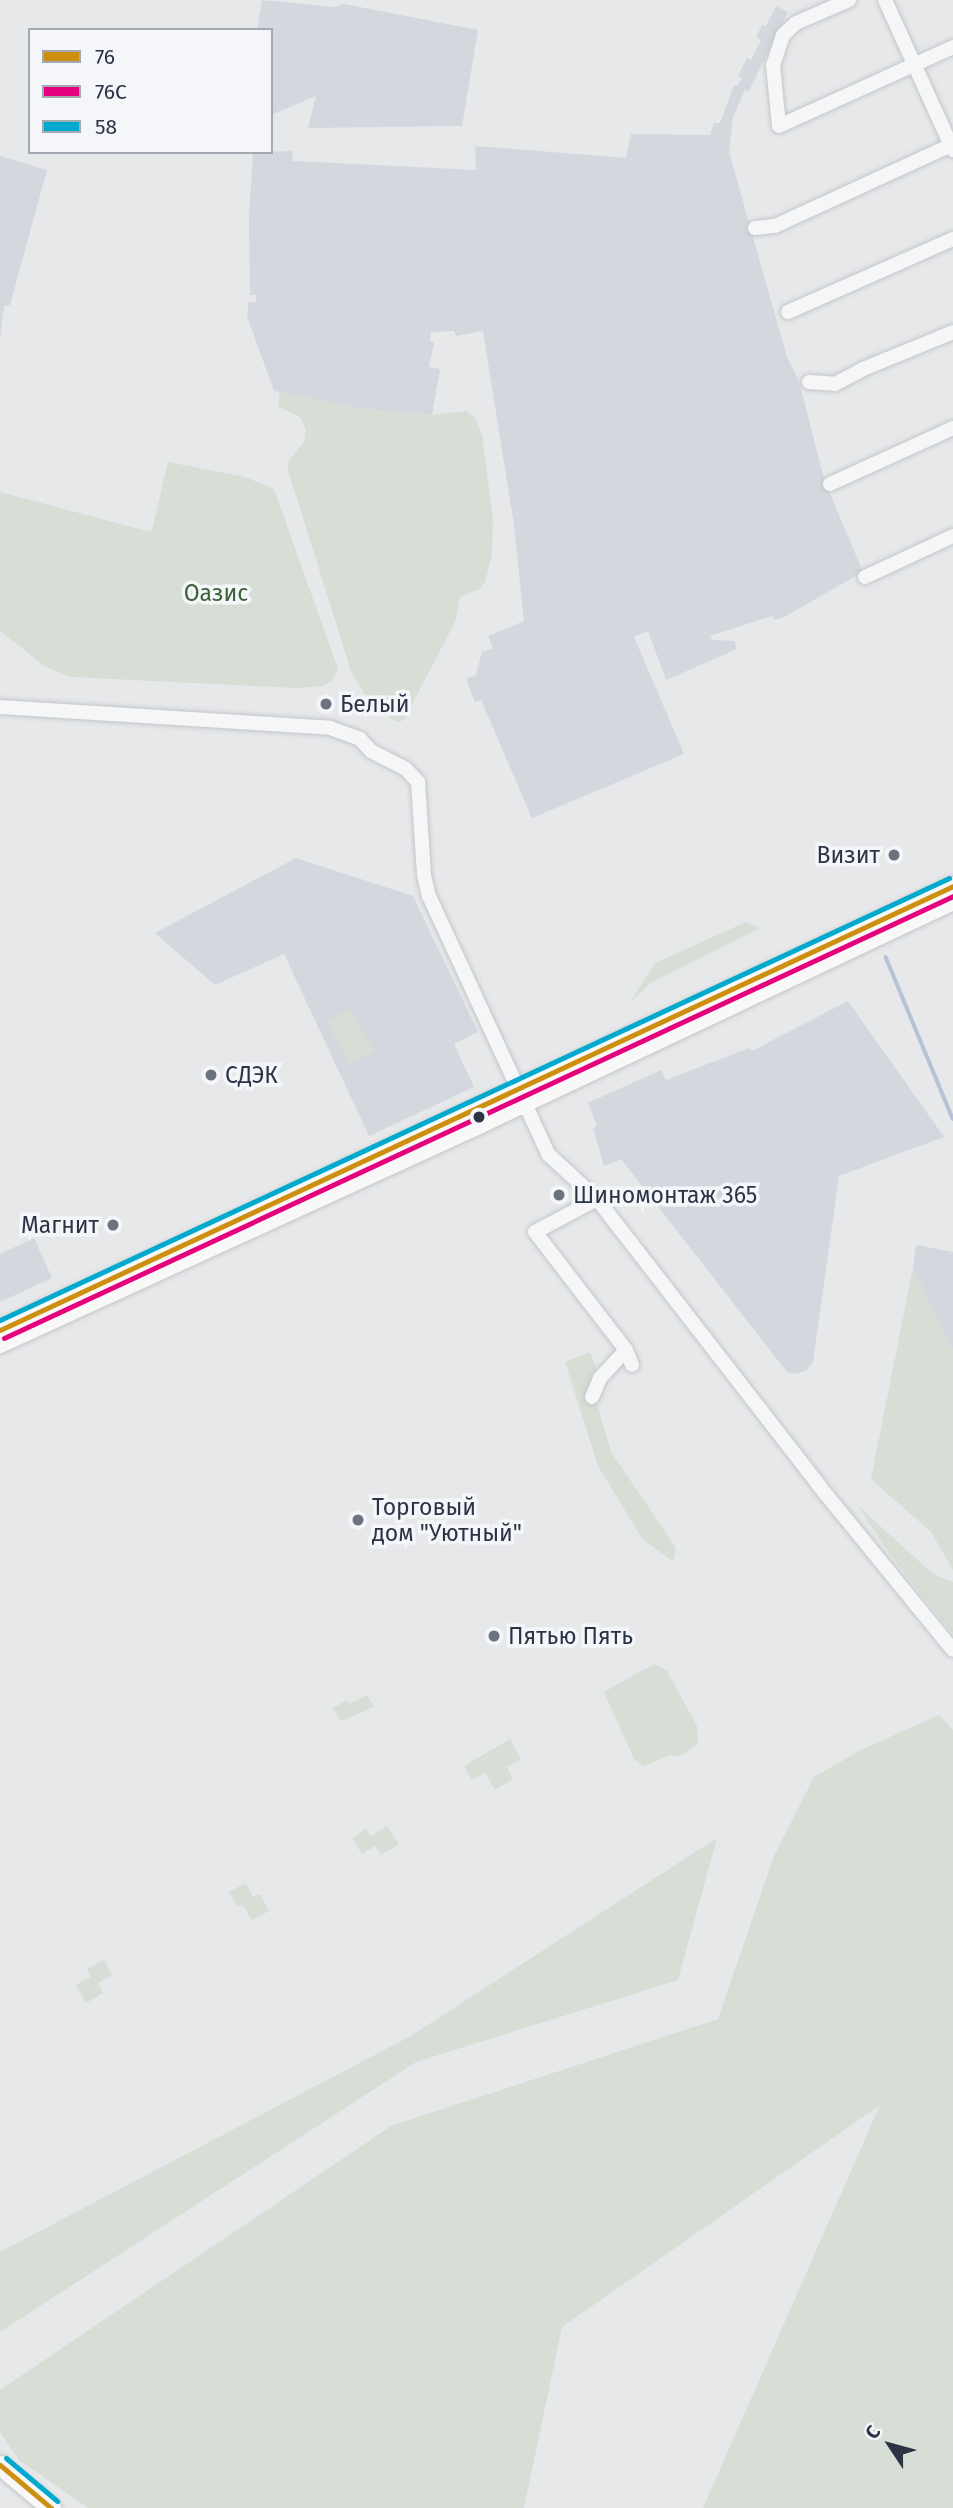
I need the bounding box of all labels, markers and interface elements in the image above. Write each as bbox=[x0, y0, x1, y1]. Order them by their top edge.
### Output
legend bbox=[28, 28, 273, 154]
text: 76 bbox=[95, 44, 115, 70]
text: 76С bbox=[95, 79, 127, 105]
text: 58 bbox=[95, 114, 117, 140]
park label: Оазис bbox=[184, 579, 248, 607]
place label: Белый bbox=[340, 690, 410, 718]
marker: Белый bbox=[318, 696, 334, 712]
place label: Визит bbox=[817, 841, 880, 869]
marker: Визит bbox=[886, 847, 902, 863]
place label: СДЭК bbox=[225, 1061, 278, 1089]
marker: СДЭК bbox=[203, 1067, 219, 1083]
unlabelled marker bbox=[472, 1110, 486, 1124]
place label: Шиномонтаж 365 bbox=[573, 1181, 757, 1209]
marker: Шиномонтаж 365 bbox=[551, 1187, 567, 1203]
place label: Магнит bbox=[21, 1211, 99, 1239]
marker: Магнит bbox=[105, 1217, 121, 1233]
place label: Торговый дом "Уютный" bbox=[372, 1493, 522, 1547]
marker: Торговый дом "Уютный" bbox=[350, 1512, 366, 1528]
place label: Пятью Пять bbox=[508, 1622, 633, 1650]
marker: Пятью Пять bbox=[486, 1628, 502, 1644]
north arrow bbox=[855, 2410, 925, 2480]
text: С bbox=[860, 2421, 885, 2444]

